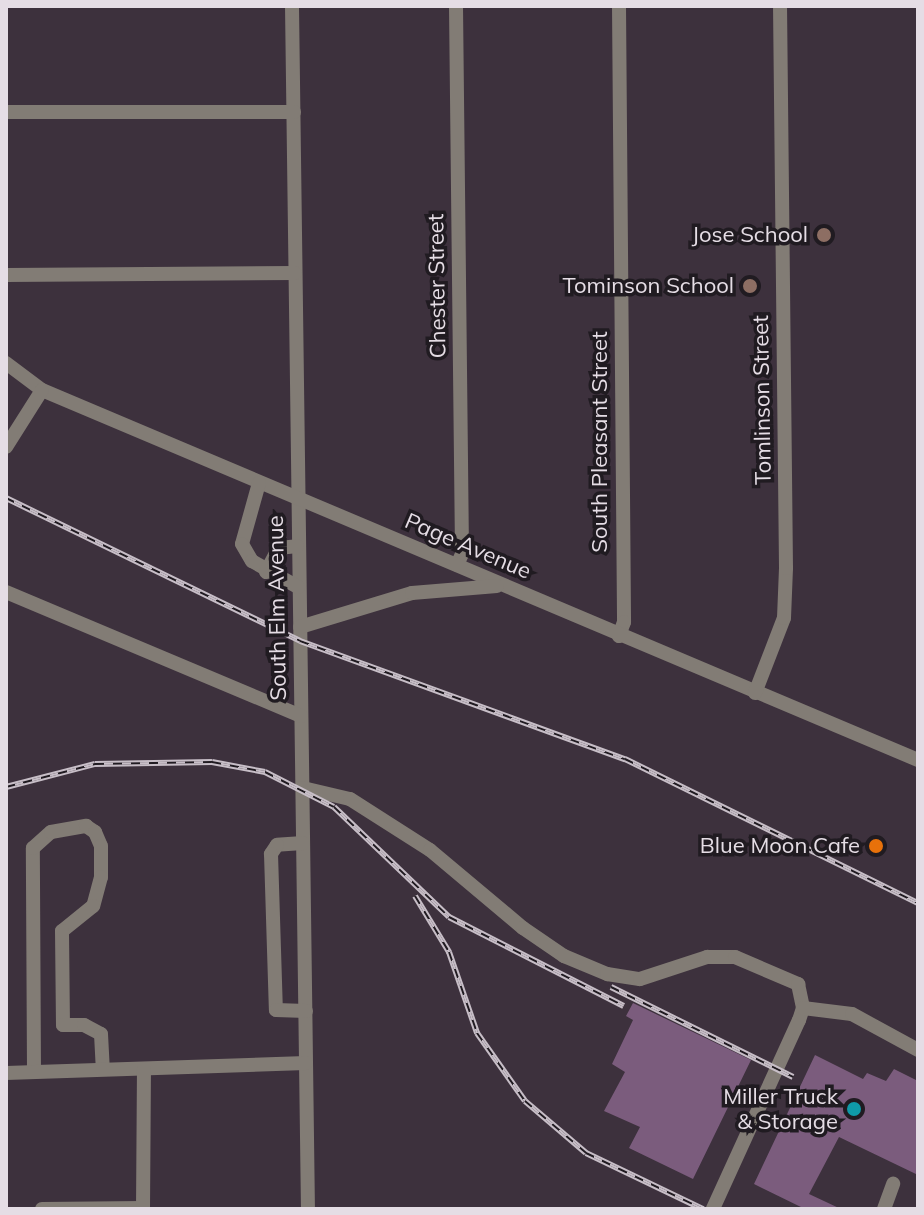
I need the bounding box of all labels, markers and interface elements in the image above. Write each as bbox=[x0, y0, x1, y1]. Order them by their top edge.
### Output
street label: Chester Street bbox=[423, 213, 451, 359]
place label: Jose School bbox=[692, 222, 808, 248]
marker: Jose School bbox=[815, 226, 833, 244]
place label: Tominson School bbox=[562, 273, 734, 299]
marker: Tominson School bbox=[741, 277, 759, 295]
street label: Tomlinson Street bbox=[747, 315, 777, 485]
street label: South Pleasant Street bbox=[587, 331, 613, 553]
street label: Page Avenue bbox=[401, 508, 535, 584]
street label: South Elm Avenue bbox=[262, 515, 292, 701]
place label: Blue Moon Cafe bbox=[700, 833, 860, 859]
marker: Blue Moon Cafe bbox=[867, 837, 885, 855]
place label: Miller Truck & Storage bbox=[723, 1083, 838, 1134]
marker: Miller Truck & Storage bbox=[845, 1100, 863, 1118]

